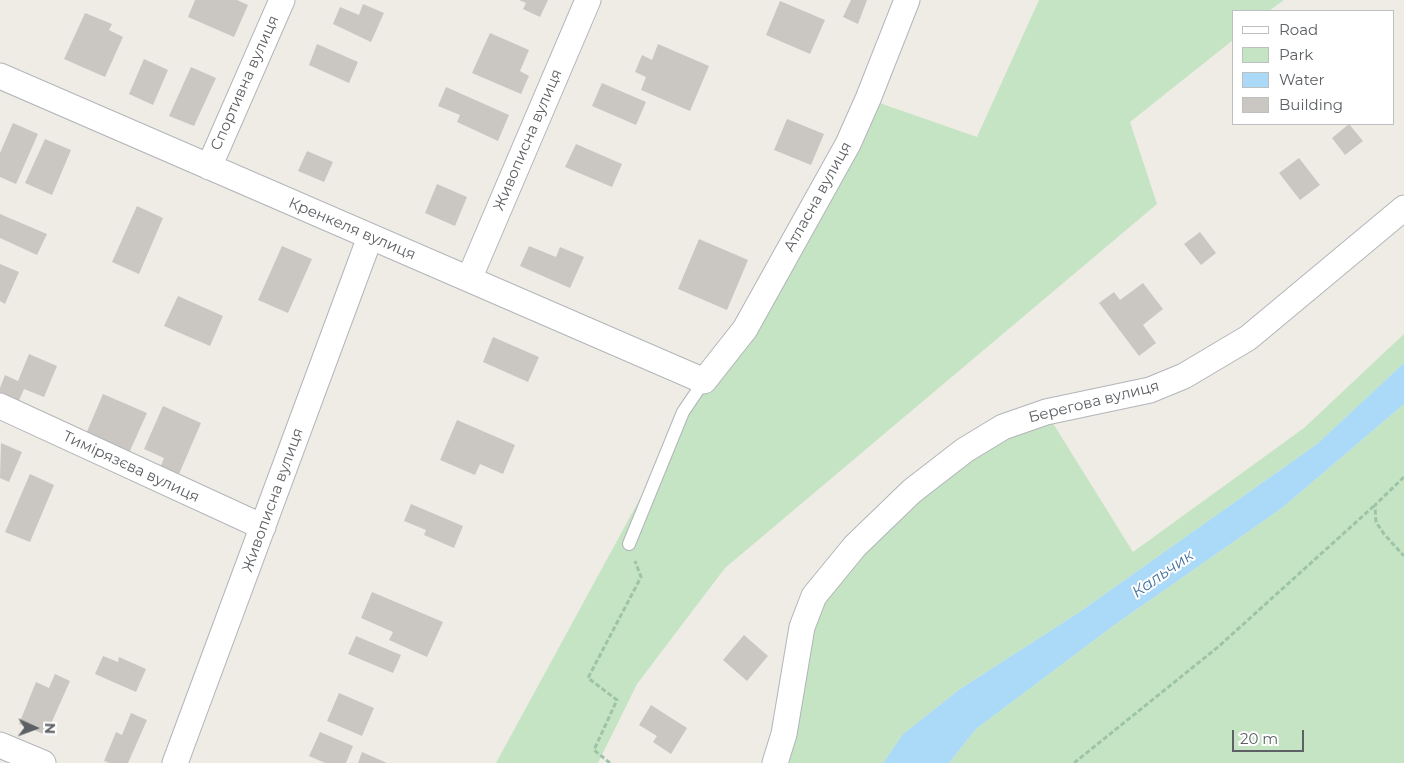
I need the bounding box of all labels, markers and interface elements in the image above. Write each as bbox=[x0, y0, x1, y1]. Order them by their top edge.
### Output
legend bbox=[1232, 10, 1394, 125]
street label: Спортивна вулиця bbox=[207, 13, 283, 153]
text: Road bbox=[1279, 20, 1318, 39]
text: Park bbox=[1279, 45, 1313, 64]
street label: Живописна вулиця bbox=[490, 67, 566, 213]
text: Water bbox=[1279, 70, 1325, 89]
text: Building bbox=[1279, 95, 1343, 114]
street label: Атласна вулиця bbox=[780, 139, 856, 255]
street label: Кренкеля вулиця bbox=[286, 194, 418, 264]
street label: Берегова вулиця bbox=[1027, 377, 1161, 427]
street label: Живописна вулиця bbox=[239, 426, 307, 574]
street label: Тимірязєва вулиця bbox=[60, 427, 202, 507]
water label: Кальчик bbox=[1129, 546, 1197, 602]
north arrow bbox=[10, 703, 60, 753]
scale bar bbox=[1234, 720, 1306, 752]
text: N bbox=[41, 723, 59, 734]
text: 20 m bbox=[1240, 729, 1278, 748]

